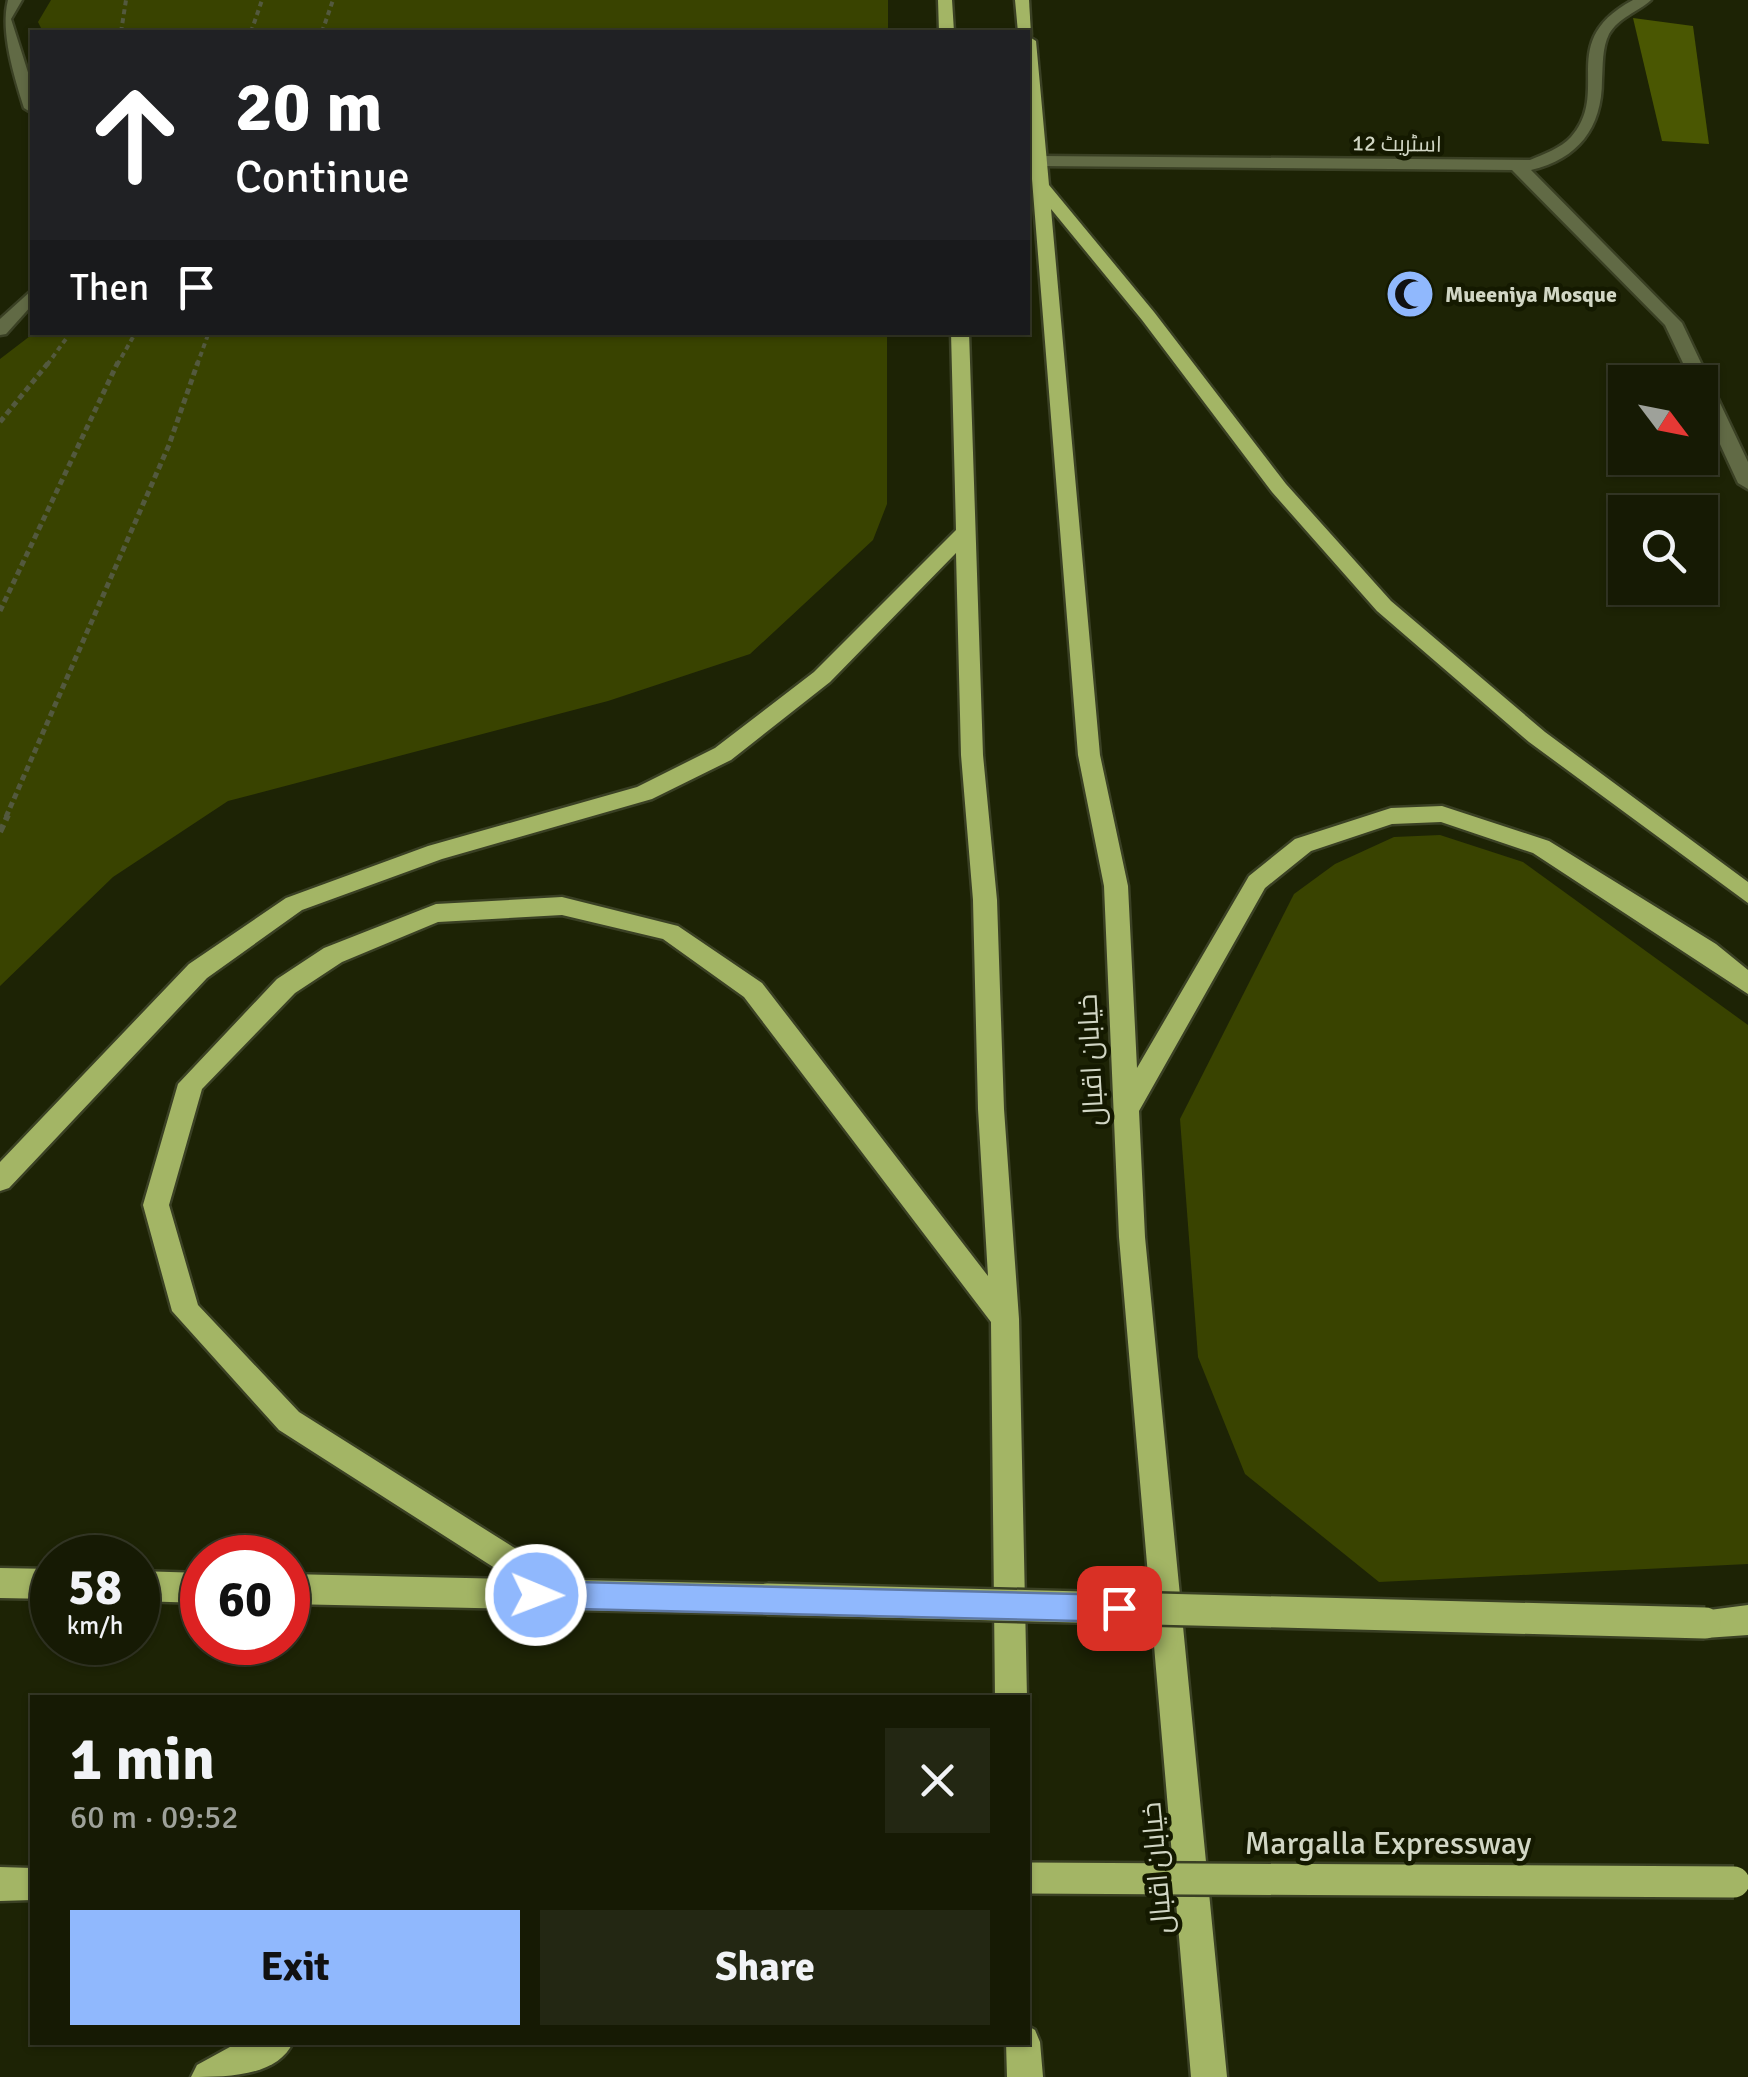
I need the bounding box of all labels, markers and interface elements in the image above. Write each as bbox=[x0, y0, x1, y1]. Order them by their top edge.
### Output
text: 20 m bbox=[235, 64, 383, 150]
icon: ahead bbox=[70, 70, 200, 200]
street label: اسٹریٹ 12 bbox=[1352, 129, 1442, 158]
text: Continue bbox=[235, 150, 410, 205]
icon: arrive bbox=[169, 260, 224, 315]
text: Then bbox=[70, 264, 149, 311]
mosque icon: Mueeniya Mosque bbox=[1384, 268, 1436, 320]
place label: Mueeniya Mosque bbox=[1445, 281, 1617, 308]
north arrow bbox=[1608, 365, 1718, 475]
map controls bbox=[1608, 365, 1718, 605]
button: search bbox=[1608, 495, 1718, 605]
street label: خیابان اقبال bbox=[1071, 993, 1111, 1127]
speed limit sign: 60 bbox=[180, 1535, 310, 1665]
position arrow bbox=[484, 1543, 588, 1647]
text: 58 bbox=[68, 1557, 122, 1619]
pin bbox=[1077, 1566, 1162, 1651]
icon: arrive bbox=[1092, 1581, 1147, 1636]
text: km/h bbox=[67, 1610, 123, 1641]
text: 1 min bbox=[70, 1723, 215, 1797]
button: close bbox=[885, 1728, 990, 1833]
text: 60 m · 09:52 bbox=[70, 1798, 239, 1837]
street label: خیابان اقبال bbox=[1134, 1801, 1180, 1935]
street label: Margalla Expressway bbox=[1245, 1824, 1532, 1863]
button: Exit bbox=[70, 1910, 520, 2025]
button: Share bbox=[540, 1910, 990, 2025]

